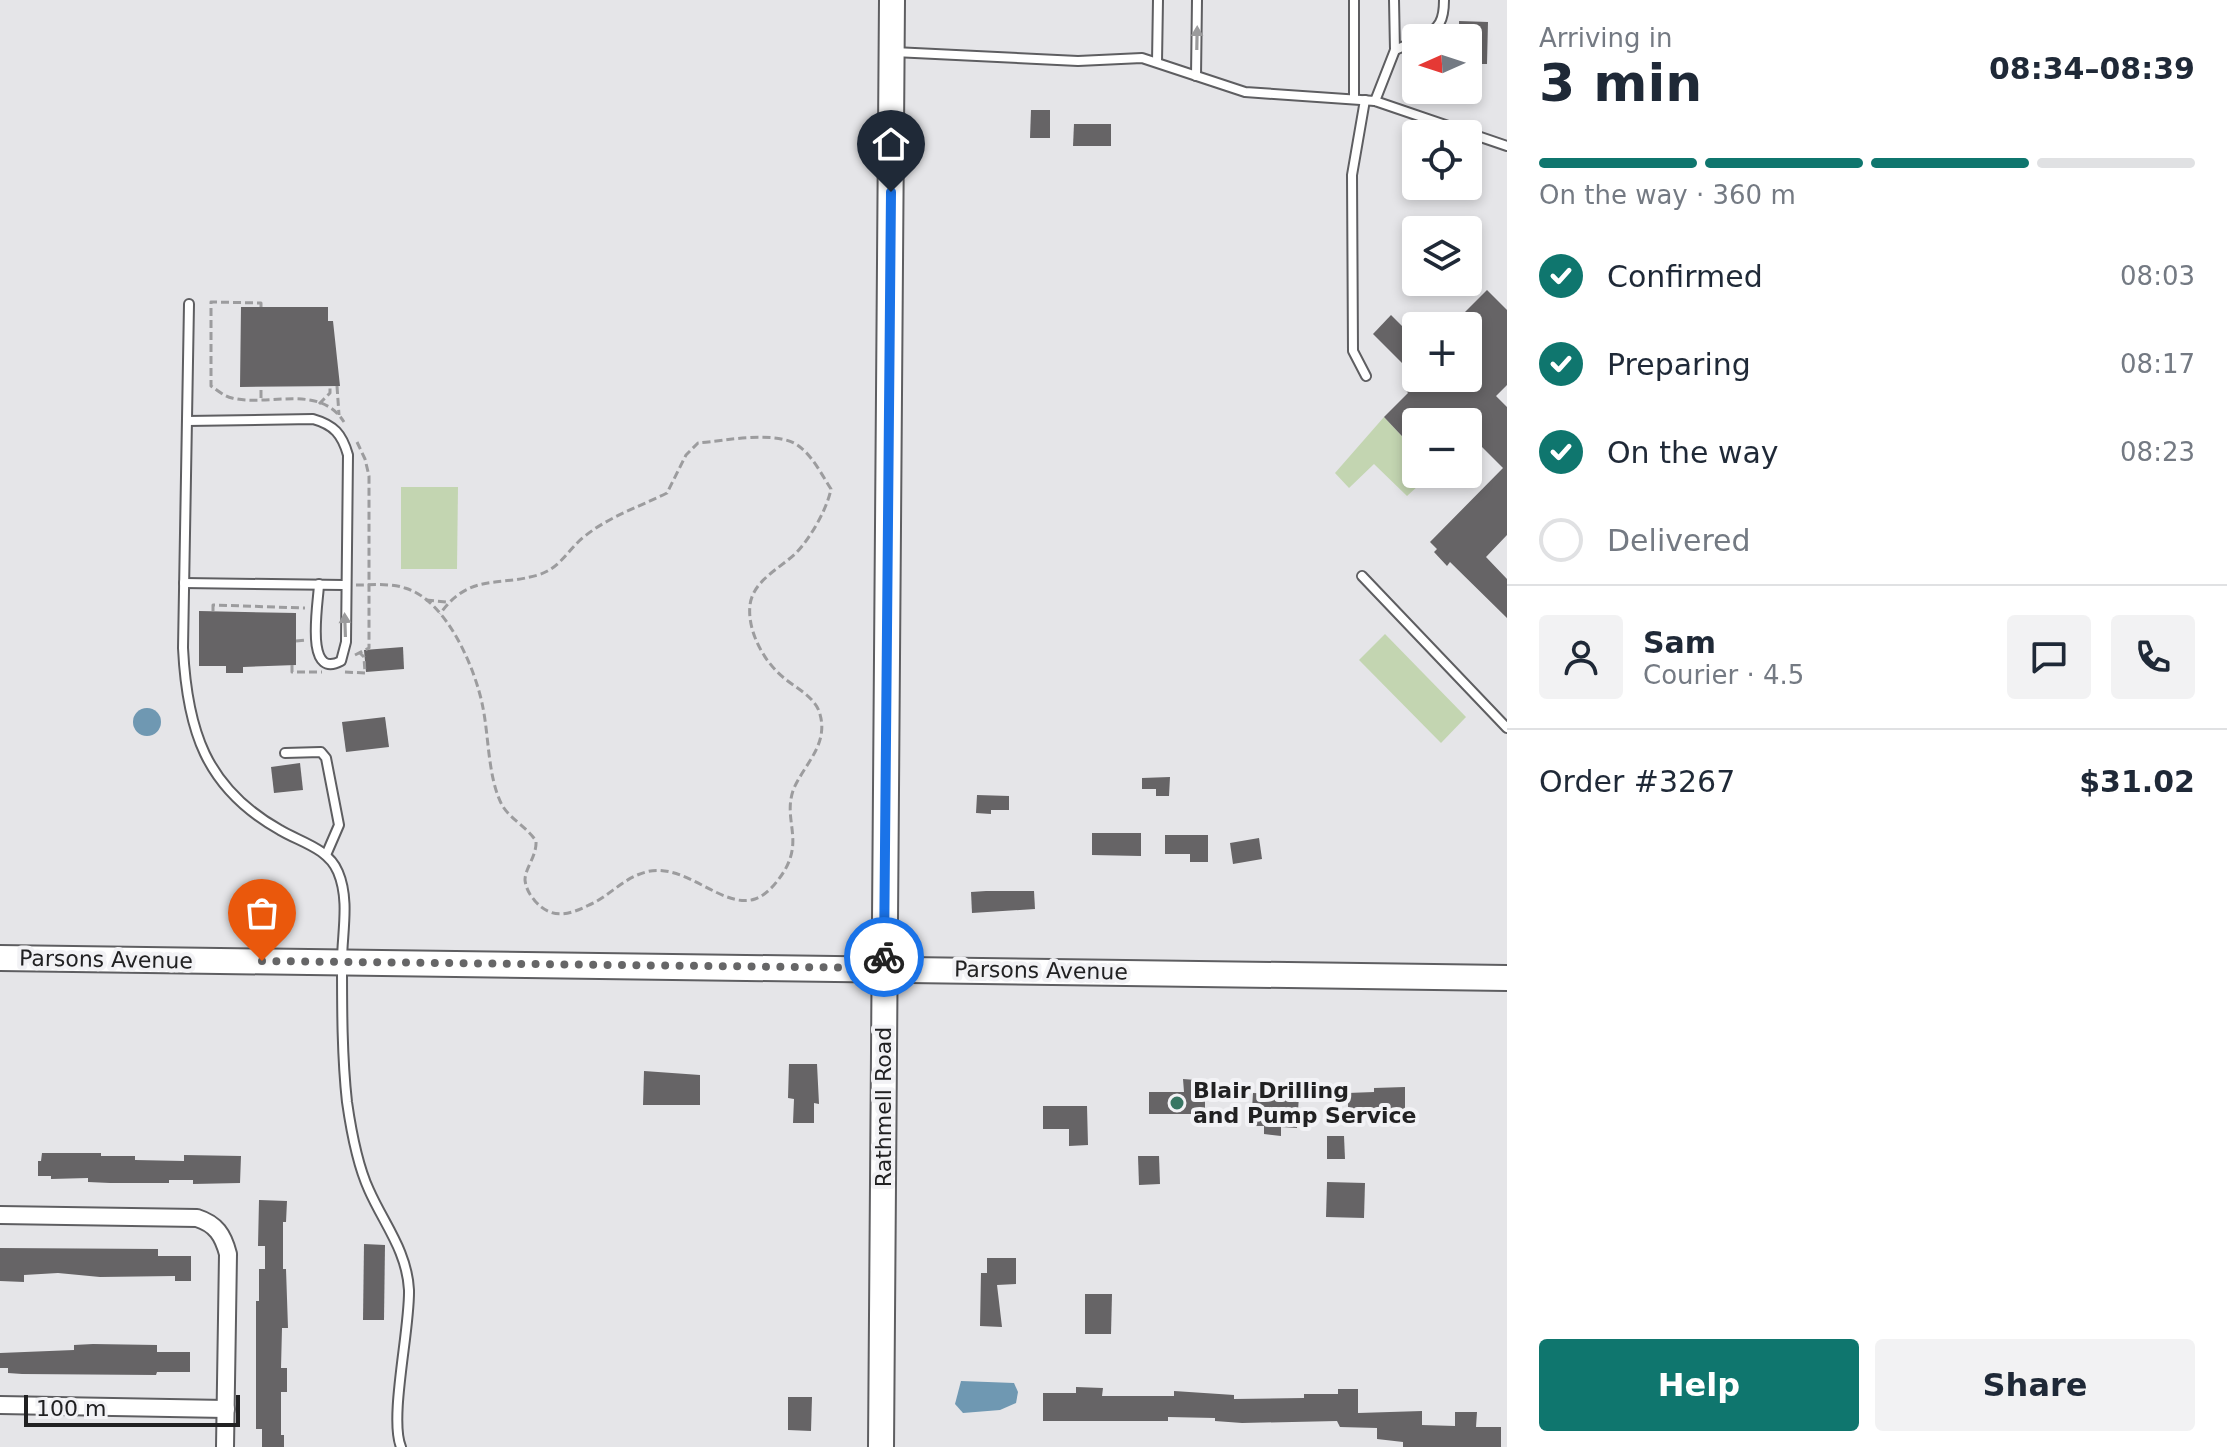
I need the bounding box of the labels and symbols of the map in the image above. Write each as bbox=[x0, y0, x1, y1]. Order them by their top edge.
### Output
north arrow bbox=[1402, 24, 1482, 104]
one-way arrow bbox=[1190, 25, 1203, 50]
pin bbox=[857, 110, 925, 192]
one-way arrow bbox=[339, 612, 352, 637]
pin bbox=[228, 879, 296, 961]
courier bbox=[844, 917, 924, 997]
street label: Parsons Avenue bbox=[19, 945, 193, 974]
street label: Parsons Avenue bbox=[954, 956, 1128, 985]
street label: Rathmell Road bbox=[871, 1027, 896, 1187]
place label: Blair Drilling and Pump Service bbox=[1193, 1078, 1417, 1128]
marker: Blair Drilling and Pump Service bbox=[1168, 1094, 1186, 1112]
scale bar bbox=[24, 1391, 240, 1427]

